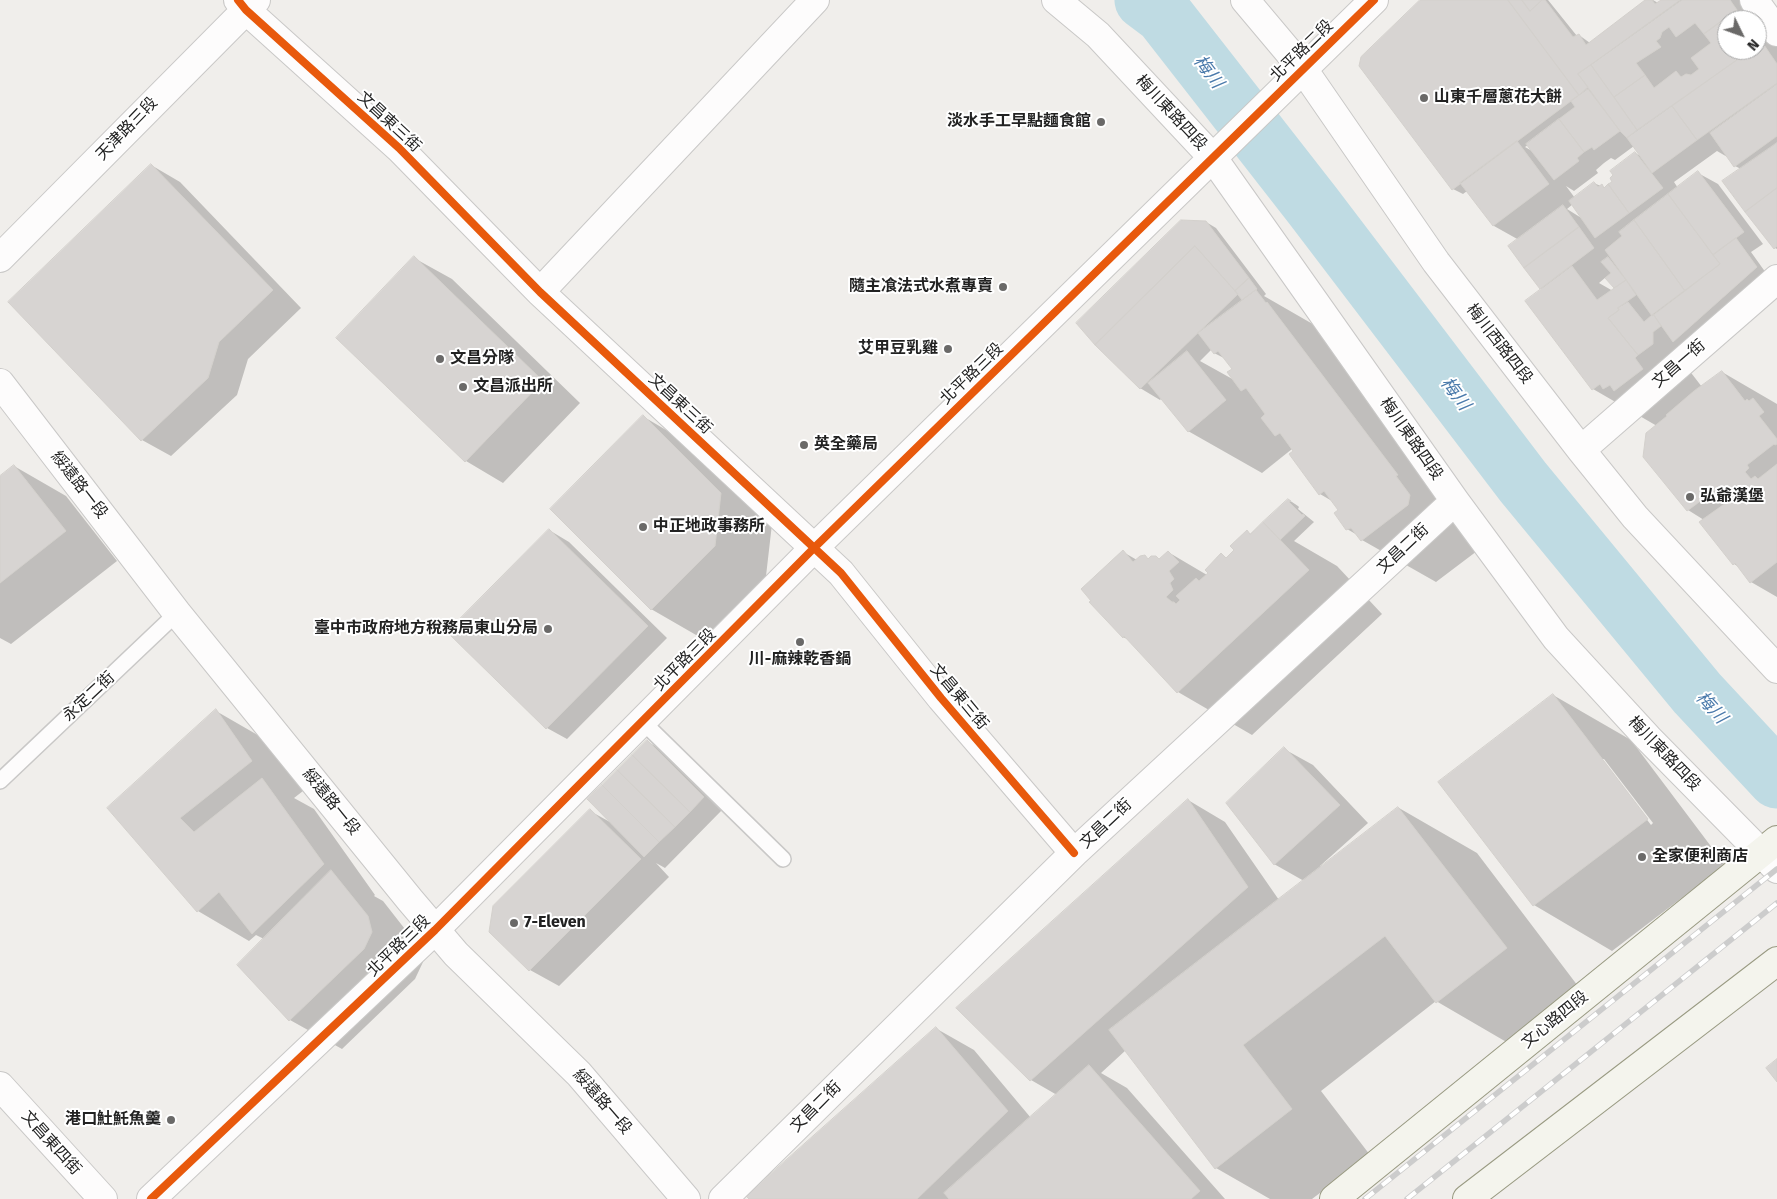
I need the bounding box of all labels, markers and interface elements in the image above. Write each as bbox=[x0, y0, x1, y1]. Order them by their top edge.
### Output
north arrow bbox=[1717, 10, 1767, 60]
street label: 北平路二段 bbox=[1267, 16, 1337, 86]
text: N bbox=[1743, 36, 1762, 54]
water label: 梅川 bbox=[1189, 51, 1227, 93]
street label: 梅川東路四段 bbox=[1131, 71, 1211, 155]
street label: 文昌東三街 bbox=[353, 88, 425, 156]
place label: 山東千層蔥花大餅 bbox=[1434, 88, 1562, 108]
marker: 山東千層蔥花大餅 bbox=[1418, 92, 1430, 104]
street label: 天津路三段 bbox=[92, 94, 162, 164]
place label: 淡水手工早點麵食館 bbox=[947, 112, 1091, 132]
marker: 淡水手工早點麵食館 bbox=[1095, 116, 1107, 128]
place label: 隨主飡法式水煮專賣 bbox=[849, 277, 993, 297]
marker: 隨主飡法式水煮專賣 bbox=[997, 281, 1009, 293]
street label: 梅川西路四段 bbox=[1462, 300, 1536, 388]
street label: 文昌一街 bbox=[1649, 336, 1709, 392]
place label: 艾甲豆乳雞 bbox=[858, 339, 938, 359]
street label: 北平路三段 bbox=[937, 339, 1007, 409]
marker: 艾甲豆乳雞 bbox=[942, 343, 954, 355]
place label: 文昌分隊 bbox=[450, 349, 514, 369]
marker: 文昌分隊 bbox=[434, 353, 446, 365]
street label: 文昌東三街 bbox=[644, 370, 716, 438]
water label: 梅川 bbox=[1436, 373, 1474, 415]
place label: 文昌派出所 bbox=[473, 377, 553, 397]
marker: 文昌派出所 bbox=[457, 381, 469, 393]
street label: 梅川東路四段 bbox=[1376, 394, 1446, 484]
place label: 英全藥局 bbox=[814, 435, 878, 455]
marker: 英全藥局 bbox=[798, 439, 810, 451]
street label: 綏遠路一段 bbox=[47, 448, 111, 522]
place label: 弘爺漢堡 bbox=[1700, 487, 1764, 507]
marker: 弘爺漢堡 bbox=[1684, 491, 1696, 503]
place label: 中正地政事務所 bbox=[653, 517, 765, 537]
street label: 文昌二街 bbox=[1373, 520, 1433, 578]
marker: 中正地政事務所 bbox=[637, 521, 649, 533]
place label: 臺中市政府地方稅務局東山分局 bbox=[314, 619, 538, 639]
marker: 臺中市政府地方稅務局東山分局 bbox=[542, 623, 554, 635]
street label: 北平路三段 bbox=[650, 625, 720, 695]
marker: 川-麻辣乾香鍋 bbox=[794, 636, 806, 648]
place label: 川-麻辣乾香鍋 bbox=[749, 650, 851, 670]
street label: 文昌東三街 bbox=[926, 660, 992, 734]
street label: 永定二街 bbox=[59, 668, 119, 726]
water label: 梅川 bbox=[1691, 687, 1731, 729]
street label: 梅川東路四段 bbox=[1624, 713, 1704, 795]
street label: 綏遠路一段 bbox=[298, 765, 364, 839]
street label: 文昌二街 bbox=[1076, 795, 1136, 853]
place label: 全家便利商店 bbox=[1652, 847, 1748, 867]
marker: 全家便利商店 bbox=[1636, 851, 1648, 863]
street label: 北平路三段 bbox=[364, 911, 434, 981]
place label: 7-Eleven bbox=[524, 913, 586, 933]
marker: 7-Eleven bbox=[508, 917, 520, 929]
street label: 文心路四段 bbox=[1518, 987, 1592, 1053]
street label: 綏遠路一段 bbox=[569, 1066, 635, 1138]
street label: 文昌二街 bbox=[787, 1078, 845, 1136]
street label: 文昌東四街 bbox=[17, 1107, 85, 1179]
place label: 港口𩵚魠魚羹 bbox=[65, 1110, 161, 1130]
marker: 港口𩵚魠魚羹 bbox=[165, 1114, 177, 1126]

